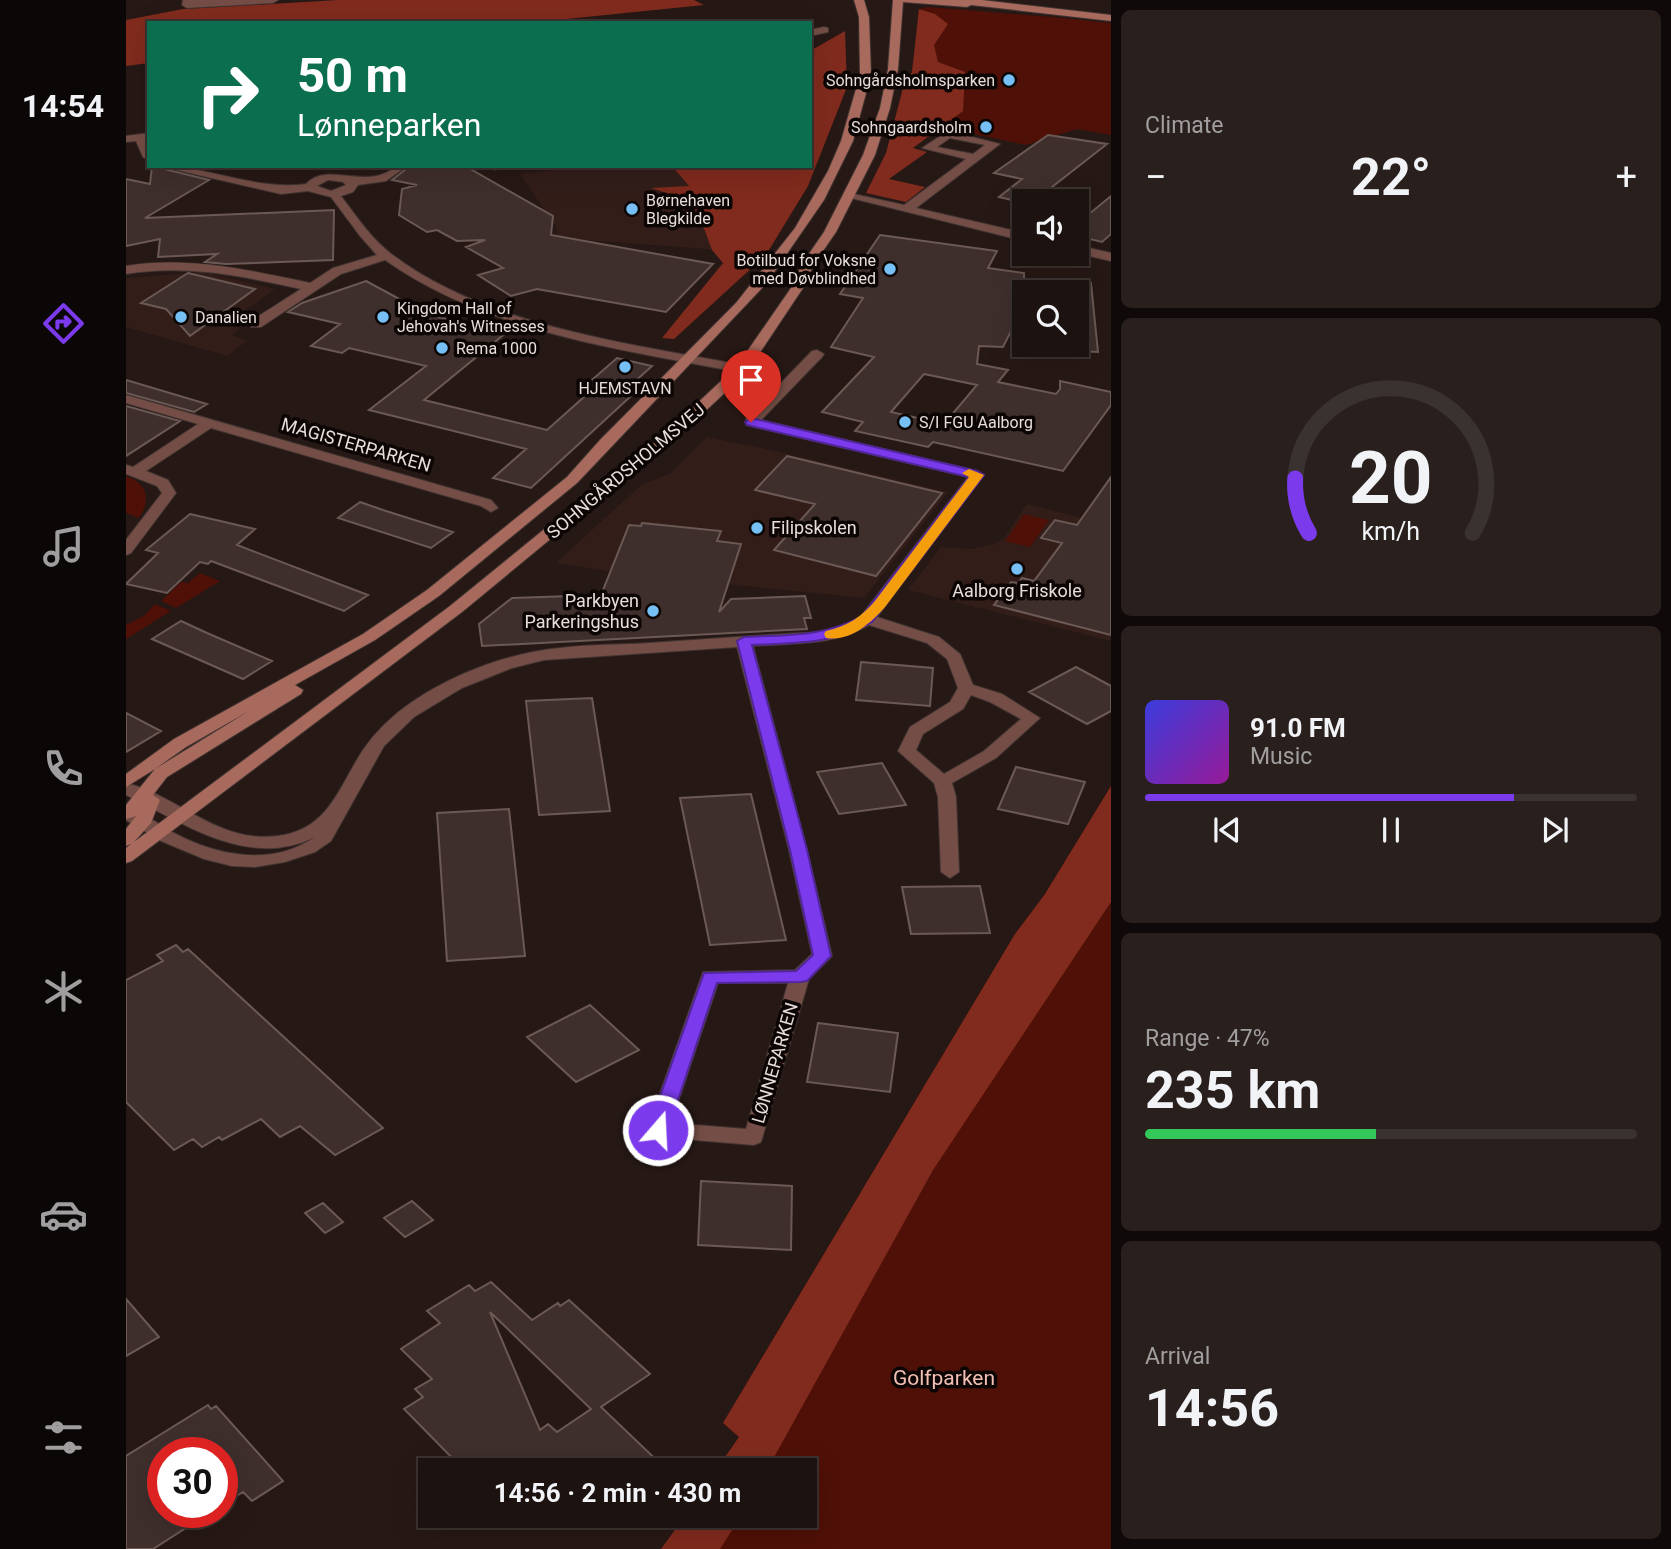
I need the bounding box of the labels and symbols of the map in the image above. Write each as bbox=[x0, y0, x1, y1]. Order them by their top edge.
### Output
place label: Sohngårdsholmsparken bbox=[826, 71, 995, 90]
marker: Sohngårdsholmsparken bbox=[1001, 72, 1017, 88]
place label: Sohngaardsholm bbox=[851, 118, 972, 137]
marker: Sohngaardsholm bbox=[978, 119, 994, 135]
place label: Børnehaven Blegkilde bbox=[646, 191, 730, 228]
marker: Børnehaven Blegkilde bbox=[624, 201, 640, 217]
place label: Botilbud for Voksne med Døvblindhed bbox=[736, 251, 876, 288]
marker: Botilbud for Voksne med Døvblindhed bbox=[882, 261, 898, 277]
place label: Kingdom Hall of Jehovah's Witnesses bbox=[397, 299, 545, 336]
place label: Danalien bbox=[195, 308, 257, 327]
marker: Danalien bbox=[173, 309, 189, 325]
marker: Kingdom Hall of Jehovah's Witnesses bbox=[375, 309, 391, 325]
place label: Rema 1000 bbox=[456, 339, 537, 358]
marker: Rema 1000 bbox=[434, 340, 450, 356]
pin bbox=[721, 350, 781, 422]
marker: HJEMSTAVN bbox=[617, 359, 633, 375]
place label: HJEMSTAVN bbox=[578, 379, 672, 398]
street label: SOHNGÅRDSHOLMSVEJ bbox=[542, 398, 709, 543]
street label: MAGISTERPARKEN bbox=[279, 413, 433, 476]
place label: S/I FGU Aalborg bbox=[919, 413, 1033, 432]
marker: S/I FGU Aalborg bbox=[897, 414, 913, 430]
place label: Filipskolen bbox=[771, 517, 857, 538]
marker: Filipskolen bbox=[749, 520, 765, 536]
marker: Aalborg Friskole bbox=[1009, 561, 1025, 577]
place label: Aalborg Friskole bbox=[952, 580, 1082, 601]
place label: Parkbyen Parkeringshus bbox=[524, 590, 639, 632]
marker: Parkbyen Parkeringshus bbox=[645, 603, 661, 619]
street label: LØNNEPARKEN bbox=[747, 1000, 802, 1126]
position arrow bbox=[621, 1093, 695, 1167]
park label: Golfparken bbox=[893, 1366, 995, 1390]
speed limit sign: 30 bbox=[147, 1437, 238, 1528]

